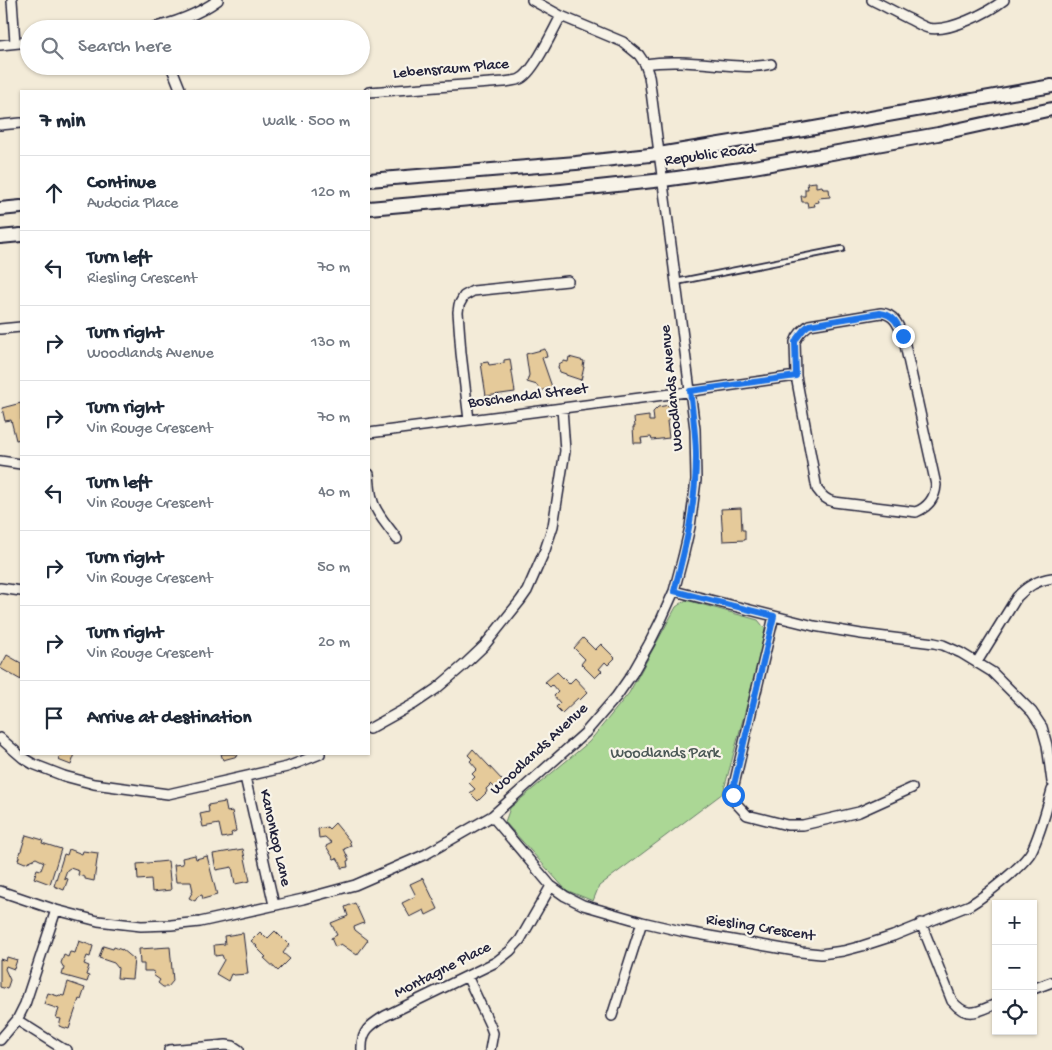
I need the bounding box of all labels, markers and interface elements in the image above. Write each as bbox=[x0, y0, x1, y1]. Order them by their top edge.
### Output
search box bbox=[20, 20, 370, 75]
icon: search bbox=[38, 34, 66, 62]
text: Search here bbox=[78, 36, 172, 59]
street label: Lebensraum Place bbox=[392, 55, 511, 85]
text: 7 min bbox=[40, 110, 85, 135]
text: Walk · 500 m bbox=[263, 113, 350, 132]
street label: Republic Road bbox=[663, 140, 758, 172]
text: Continue bbox=[87, 172, 156, 195]
icon: ahead bbox=[40, 179, 68, 207]
text: 120 m bbox=[311, 184, 350, 203]
text: Audocia Place bbox=[87, 195, 178, 214]
text: Turn left bbox=[87, 247, 151, 270]
icon: left bbox=[40, 254, 68, 282]
text: 70 m bbox=[317, 259, 350, 278]
text: Riesling Crescent bbox=[87, 270, 197, 289]
text: Turn right bbox=[87, 322, 163, 345]
street label: Woodlands Avenue bbox=[657, 323, 689, 452]
route end bbox=[892, 325, 915, 348]
icon: right bbox=[40, 329, 68, 357]
text: 130 m bbox=[311, 334, 350, 353]
text: Woodlands Avenue bbox=[87, 345, 214, 364]
street label: Boschendal Street bbox=[466, 380, 590, 414]
text: Turn right bbox=[87, 397, 163, 420]
icon: right bbox=[40, 404, 68, 432]
text: 70 m bbox=[317, 409, 350, 428]
text: Vin Rouge Crescent bbox=[87, 420, 212, 439]
text: Turn left bbox=[87, 472, 151, 495]
icon: left bbox=[40, 479, 68, 507]
text: 40 m bbox=[318, 484, 350, 503]
text: Vin Rouge Crescent bbox=[87, 495, 212, 514]
text: Turn right bbox=[87, 547, 163, 570]
icon: right bbox=[40, 554, 68, 582]
text: 50 m bbox=[317, 559, 350, 578]
text: Vin Rouge Crescent bbox=[87, 570, 212, 589]
text: Turn right bbox=[87, 622, 163, 645]
icon: right bbox=[40, 629, 68, 657]
text: 20 m bbox=[318, 634, 350, 653]
text: Vin Rouge Crescent bbox=[87, 645, 212, 664]
street label: Woodlands Avenue bbox=[487, 699, 593, 800]
icon: arrive bbox=[40, 704, 68, 732]
text: Arrive at destination bbox=[87, 707, 251, 730]
park label: Woodlands Park bbox=[610, 745, 721, 764]
route start bbox=[722, 784, 745, 807]
street label: Kanonkop Lane bbox=[254, 788, 295, 889]
map controls bbox=[992, 900, 1037, 1035]
button: + bbox=[992, 900, 1037, 945]
street label: Riesling Crescent bbox=[704, 911, 817, 947]
street label: Montagne Place bbox=[391, 938, 495, 1004]
button: − bbox=[992, 945, 1037, 990]
button: locate bbox=[992, 990, 1037, 1035]

